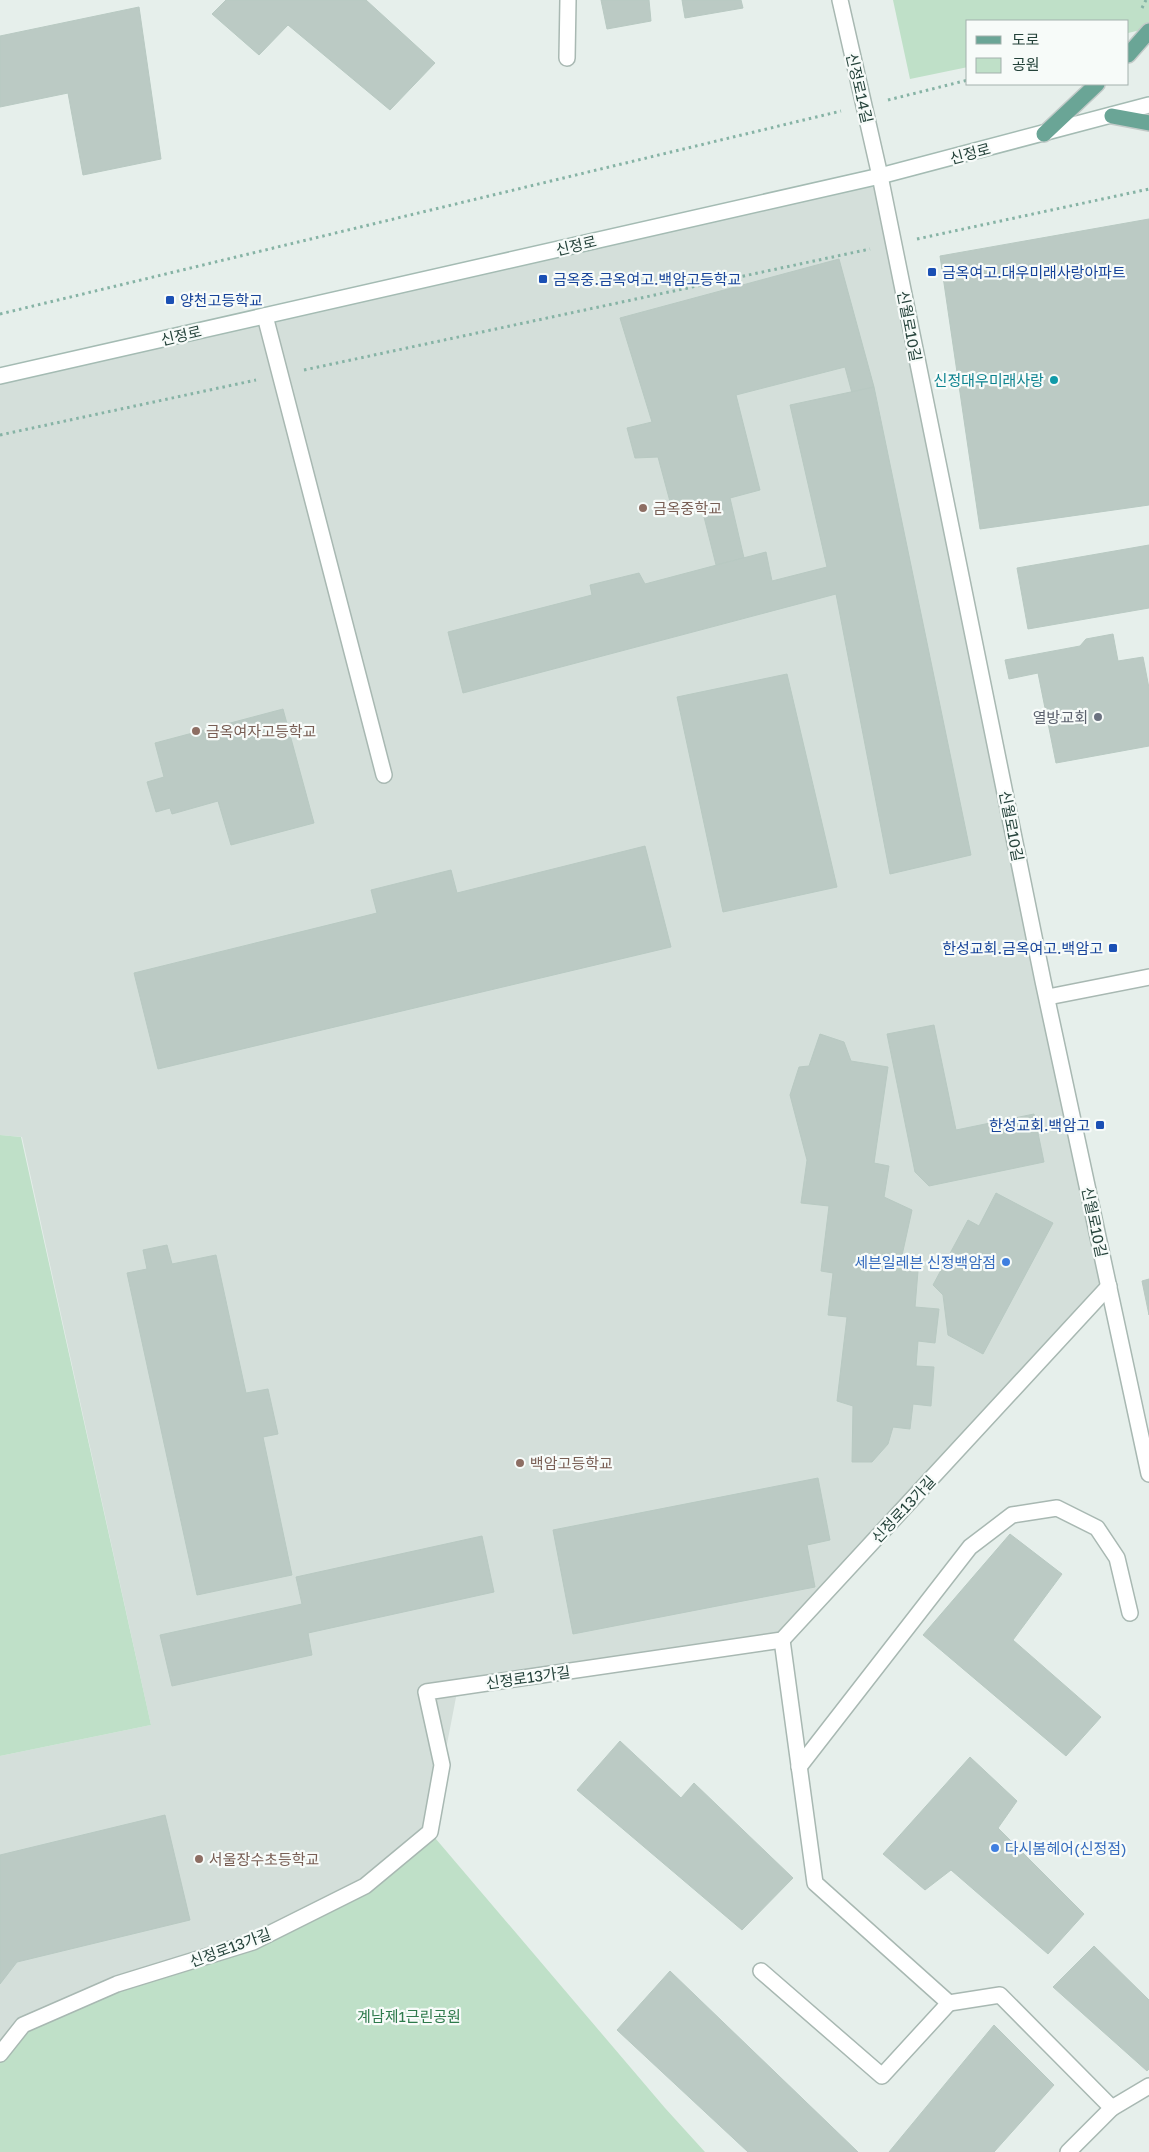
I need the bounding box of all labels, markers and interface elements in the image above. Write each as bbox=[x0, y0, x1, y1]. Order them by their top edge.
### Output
legend bbox=[966, 20, 1129, 85]
text: 도로 bbox=[1012, 30, 1040, 48]
street label: 신정로14길 bbox=[843, 51, 877, 125]
text: 공원 bbox=[1012, 55, 1040, 73]
street label: 신정로 bbox=[948, 139, 992, 167]
street label: 신정로 bbox=[554, 232, 598, 258]
place label: 금옥여고.대우미래사랑아파트 bbox=[942, 263, 1126, 281]
marker: 금옥여고.대우미래사랑아파트 bbox=[926, 266, 938, 278]
place label: 금옥중.금옥여고.백암고등학교 bbox=[553, 270, 741, 288]
marker: 금옥중.금옥여고.백암고등학교 bbox=[537, 273, 549, 285]
street label: 신월로10길 bbox=[894, 289, 926, 363]
place label: 양천고등학교 bbox=[180, 291, 263, 309]
marker: 양천고등학교 bbox=[164, 294, 176, 306]
street label: 신정로 bbox=[159, 322, 203, 348]
place label: 신정대우미래사랑 bbox=[934, 371, 1044, 389]
marker: 신정대우미래사랑 bbox=[1048, 374, 1060, 386]
place label: 금옥중학교 bbox=[653, 499, 722, 517]
marker: 금옥중학교 bbox=[637, 502, 649, 514]
place label: 열방교회 bbox=[1033, 708, 1088, 726]
marker: 열방교회 bbox=[1092, 711, 1104, 723]
place label: 금옥여자고등학교 bbox=[206, 722, 316, 740]
marker: 금옥여자고등학교 bbox=[190, 725, 202, 737]
street label: 신월로10길 bbox=[996, 789, 1028, 863]
place label: 한성교회.금옥여고.백암고 bbox=[942, 939, 1103, 957]
marker: 한성교회.금옥여고.백암고 bbox=[1107, 942, 1119, 954]
place label: 한성교회.백암고 bbox=[989, 1116, 1090, 1134]
marker: 한성교회.백암고 bbox=[1094, 1119, 1106, 1131]
street label: 신월로10길 bbox=[1079, 1185, 1111, 1259]
place label: 세븐일레븐 신정백암점 bbox=[854, 1253, 996, 1271]
marker: 세븐일레븐 신정백암점 bbox=[1000, 1256, 1012, 1268]
place label: 백암고등학교 bbox=[530, 1454, 613, 1472]
marker: 백암고등학교 bbox=[514, 1457, 526, 1469]
street label: 신정로13가길 bbox=[867, 1472, 939, 1546]
street label: 신정로13가길 bbox=[485, 1662, 571, 1692]
place label: 다시봄헤어(신정점) bbox=[1005, 1839, 1127, 1857]
marker: 다시봄헤어(신정점) bbox=[989, 1842, 1001, 1854]
place label: 서울장수초등학교 bbox=[209, 1850, 319, 1868]
marker: 서울장수초등학교 bbox=[193, 1853, 205, 1865]
street label: 신정로13가길 bbox=[187, 1924, 273, 1970]
park label: 계남제1근린공원 bbox=[357, 2007, 461, 2025]

